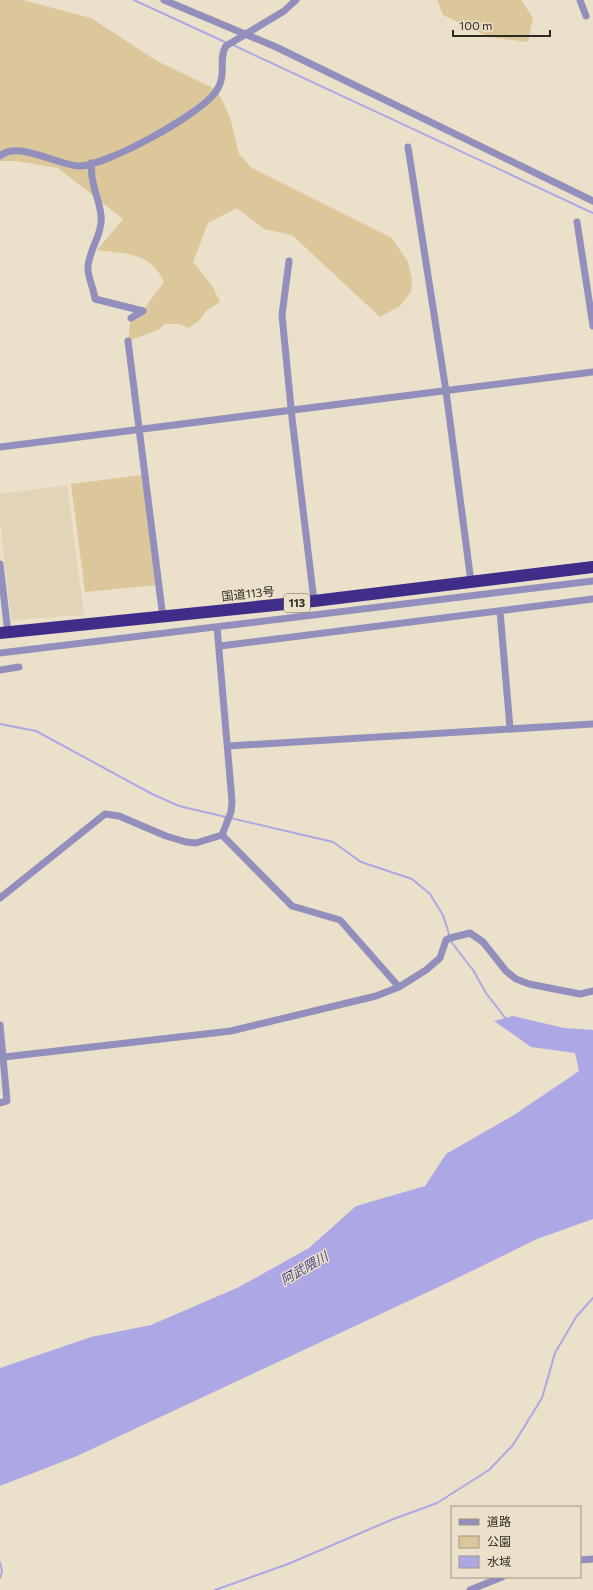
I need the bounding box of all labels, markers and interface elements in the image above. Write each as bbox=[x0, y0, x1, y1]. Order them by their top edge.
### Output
scale bar bbox=[453, 12, 550, 38]
text: 100 m bbox=[459, 18, 493, 32]
street label: 国道113号 bbox=[221, 583, 275, 603]
road number: 113 bbox=[284, 594, 310, 612]
water label: 阿武隈川 bbox=[277, 1247, 332, 1288]
legend bbox=[451, 1506, 581, 1578]
text: 道路 bbox=[487, 1514, 511, 1528]
text: 公園 bbox=[487, 1534, 511, 1548]
text: 水域 bbox=[487, 1554, 511, 1568]

